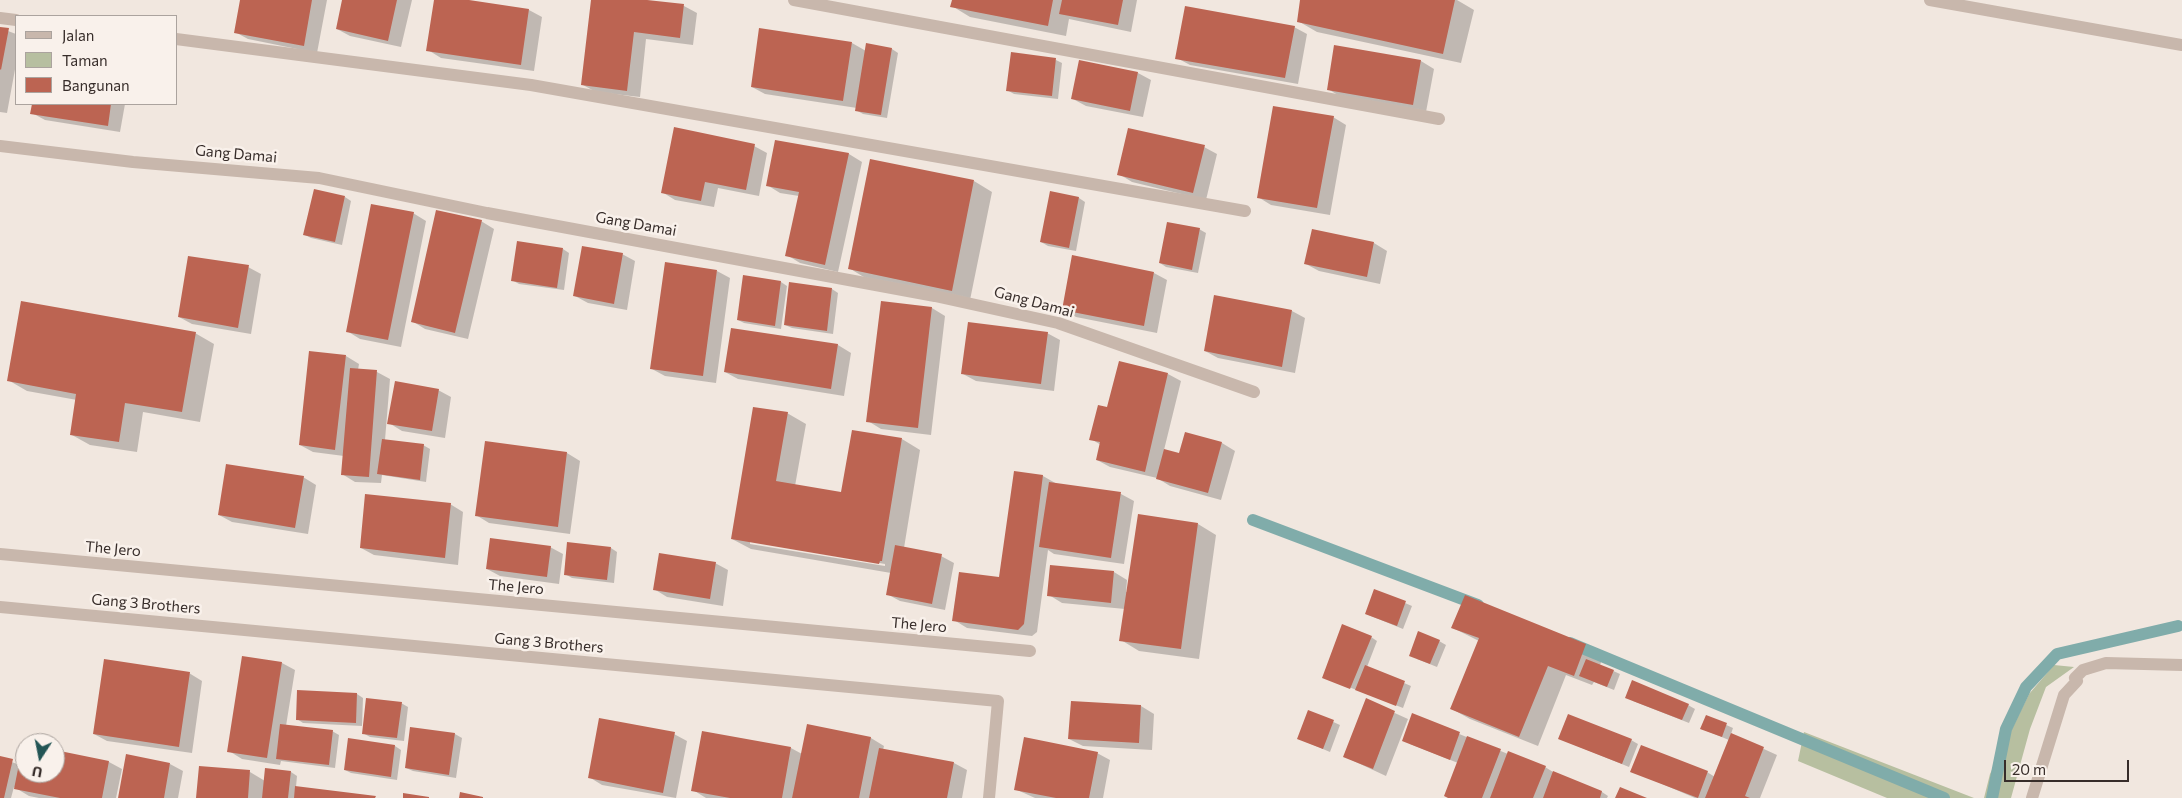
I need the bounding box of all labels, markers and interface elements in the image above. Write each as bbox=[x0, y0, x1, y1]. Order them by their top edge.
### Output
legend bbox=[15, 15, 178, 105]
text: Jalan bbox=[62, 26, 94, 44]
text: Taman bbox=[62, 51, 108, 69]
text: Bangunan bbox=[62, 76, 130, 94]
street label: Gang Damai bbox=[194, 141, 278, 167]
street label: Gang Damai bbox=[594, 208, 678, 240]
street label: Gang Damai bbox=[992, 283, 1076, 321]
street label: The Jero bbox=[84, 538, 142, 560]
street label: The Jero bbox=[487, 576, 545, 598]
street label: Gang 3 Brothers bbox=[91, 590, 201, 618]
street label: The Jero bbox=[890, 614, 948, 636]
street label: Gang 3 Brothers bbox=[494, 629, 604, 657]
north arrow bbox=[15, 733, 65, 783]
scale bar bbox=[2007, 750, 2132, 782]
text: 20 m bbox=[2012, 760, 2046, 778]
text: U bbox=[31, 763, 44, 782]

